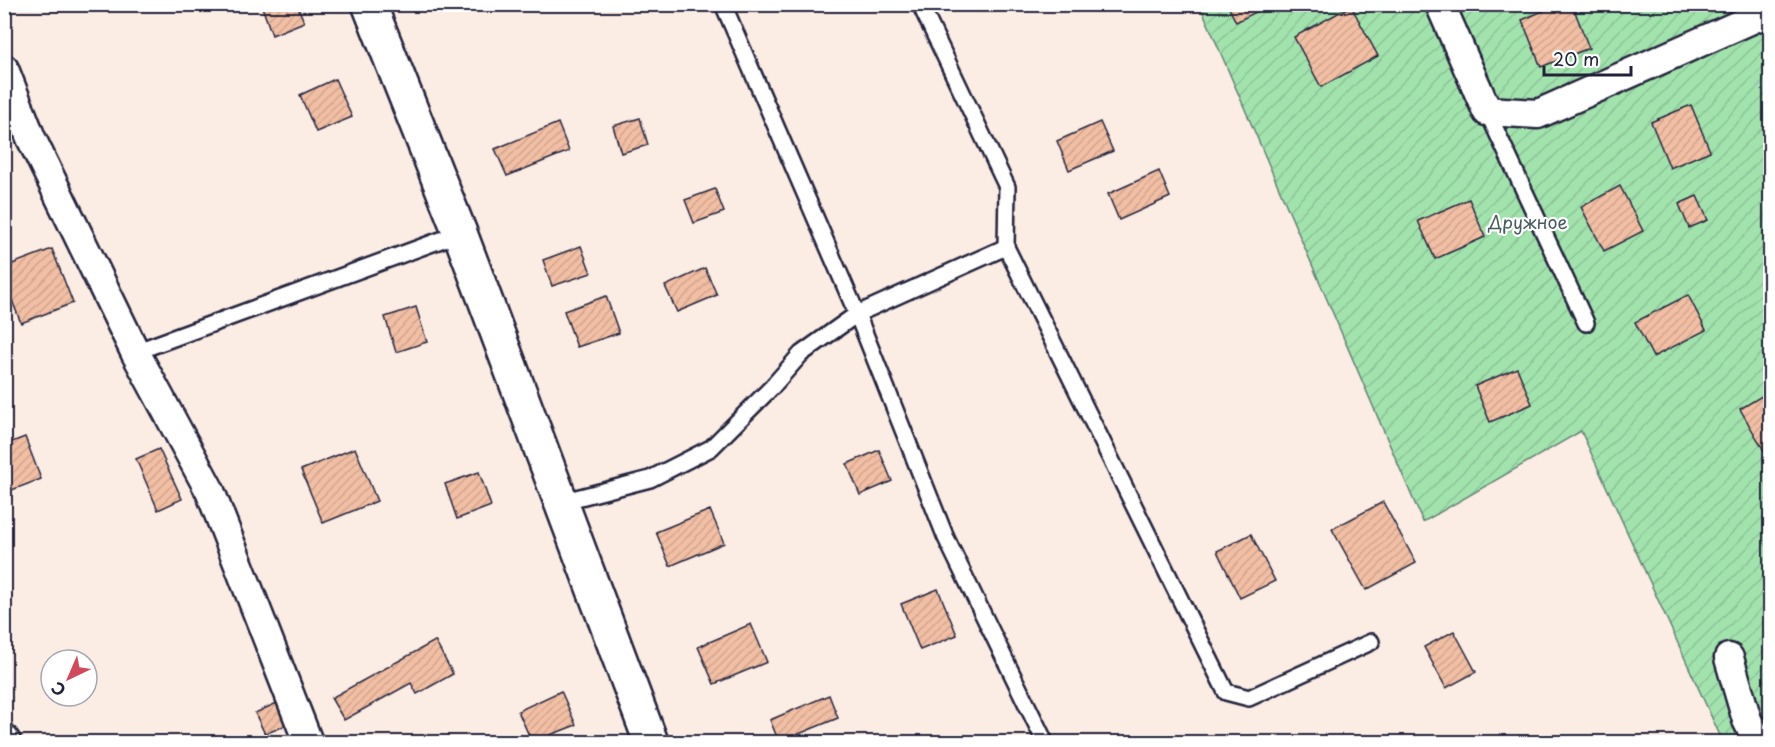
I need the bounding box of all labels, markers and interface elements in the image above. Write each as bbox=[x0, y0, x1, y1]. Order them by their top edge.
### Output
scale bar bbox=[1544, 39, 1631, 77]
text: 20 m bbox=[1553, 45, 1599, 72]
park label: Дружное bbox=[1487, 208, 1568, 235]
north arrow bbox=[39, 648, 99, 708]
text: С bbox=[45, 677, 71, 702]

